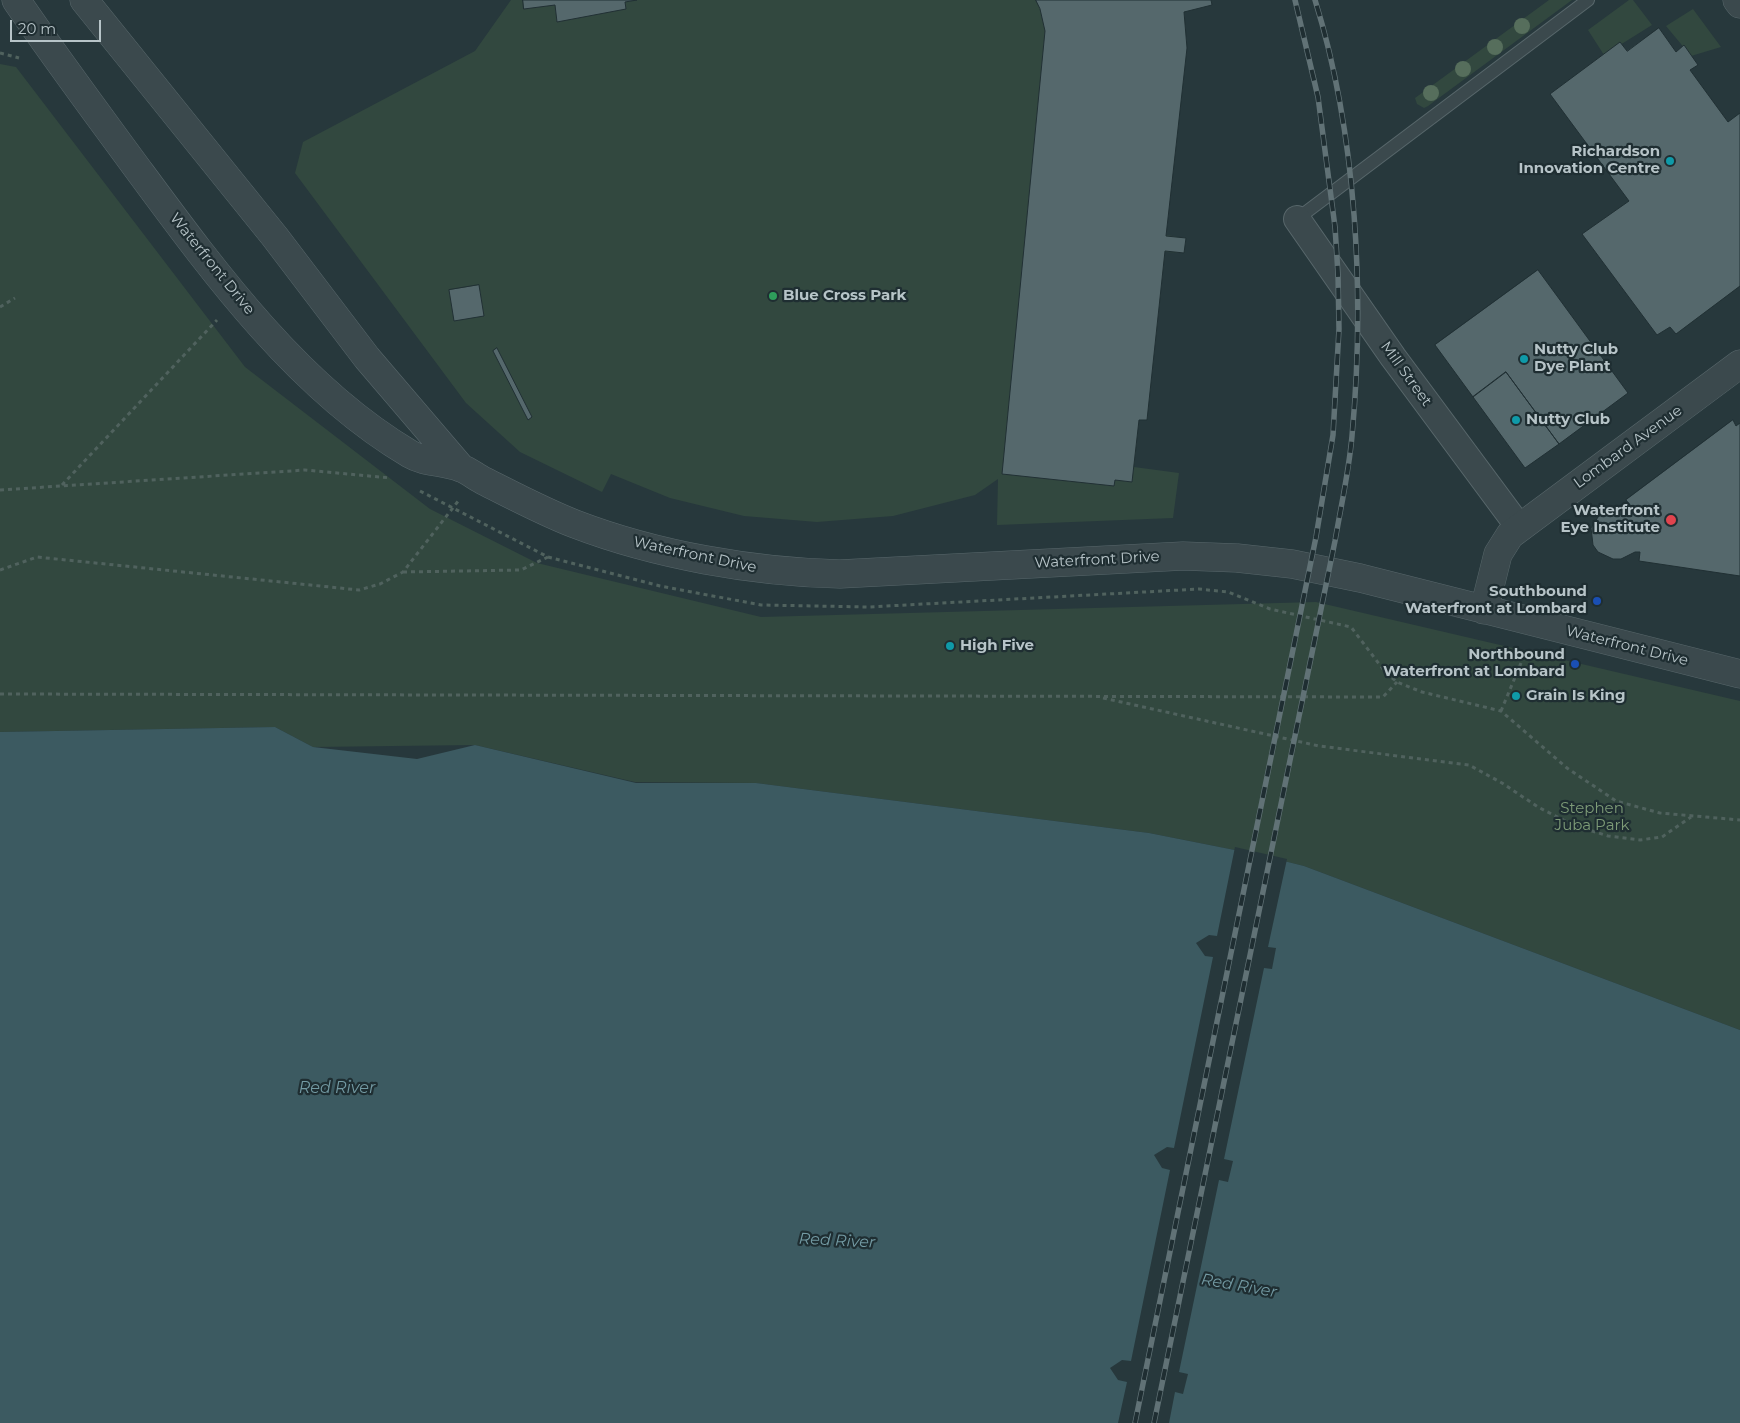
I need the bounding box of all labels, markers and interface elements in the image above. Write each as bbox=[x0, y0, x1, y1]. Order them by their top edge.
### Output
scale bar bbox=[12, 10, 104, 42]
text: 20 m bbox=[18, 19, 56, 38]
place label: Richardson Innovation Centre bbox=[1519, 143, 1660, 178]
marker: Richardson Innovation Centre bbox=[1664, 155, 1676, 167]
street label: Waterfront Drive bbox=[166, 210, 258, 318]
place label: Blue Cross Park bbox=[783, 287, 906, 305]
marker: Blue Cross Park bbox=[767, 290, 779, 302]
street label: Mill Street bbox=[1376, 338, 1436, 410]
place label: Nutty Club Dye Plant bbox=[1534, 341, 1618, 376]
marker: Nutty Club Dye Plant bbox=[1518, 353, 1530, 365]
street label: Lombard Avenue bbox=[1570, 402, 1686, 492]
place label: Nutty Club bbox=[1526, 411, 1610, 429]
marker: Nutty Club bbox=[1510, 414, 1522, 426]
place label: Waterfront Eye Institute bbox=[1561, 502, 1660, 537]
marker: Waterfront Eye Institute bbox=[1664, 513, 1678, 527]
street label: Waterfront Drive bbox=[632, 533, 758, 577]
street label: Waterfront Drive bbox=[1034, 548, 1160, 572]
place label: Southbound Waterfront at Lombard bbox=[1405, 583, 1587, 618]
marker: Southbound Waterfront at Lombard bbox=[1591, 595, 1603, 607]
street label: Waterfront Drive bbox=[1564, 622, 1690, 670]
place label: High Five bbox=[960, 637, 1034, 655]
marker: High Five bbox=[944, 640, 956, 652]
place label: Northbound Waterfront at Lombard bbox=[1383, 646, 1565, 681]
marker: Northbound Waterfront at Lombard bbox=[1569, 658, 1581, 670]
place label: Grain Is King bbox=[1526, 687, 1625, 705]
marker: Grain Is King bbox=[1510, 690, 1522, 702]
park label: Stephen Juba Park bbox=[1555, 800, 1629, 835]
water label: Red River bbox=[299, 1078, 375, 1098]
water label: Red River bbox=[798, 1229, 876, 1253]
water label: Red River bbox=[1200, 1270, 1278, 1302]

